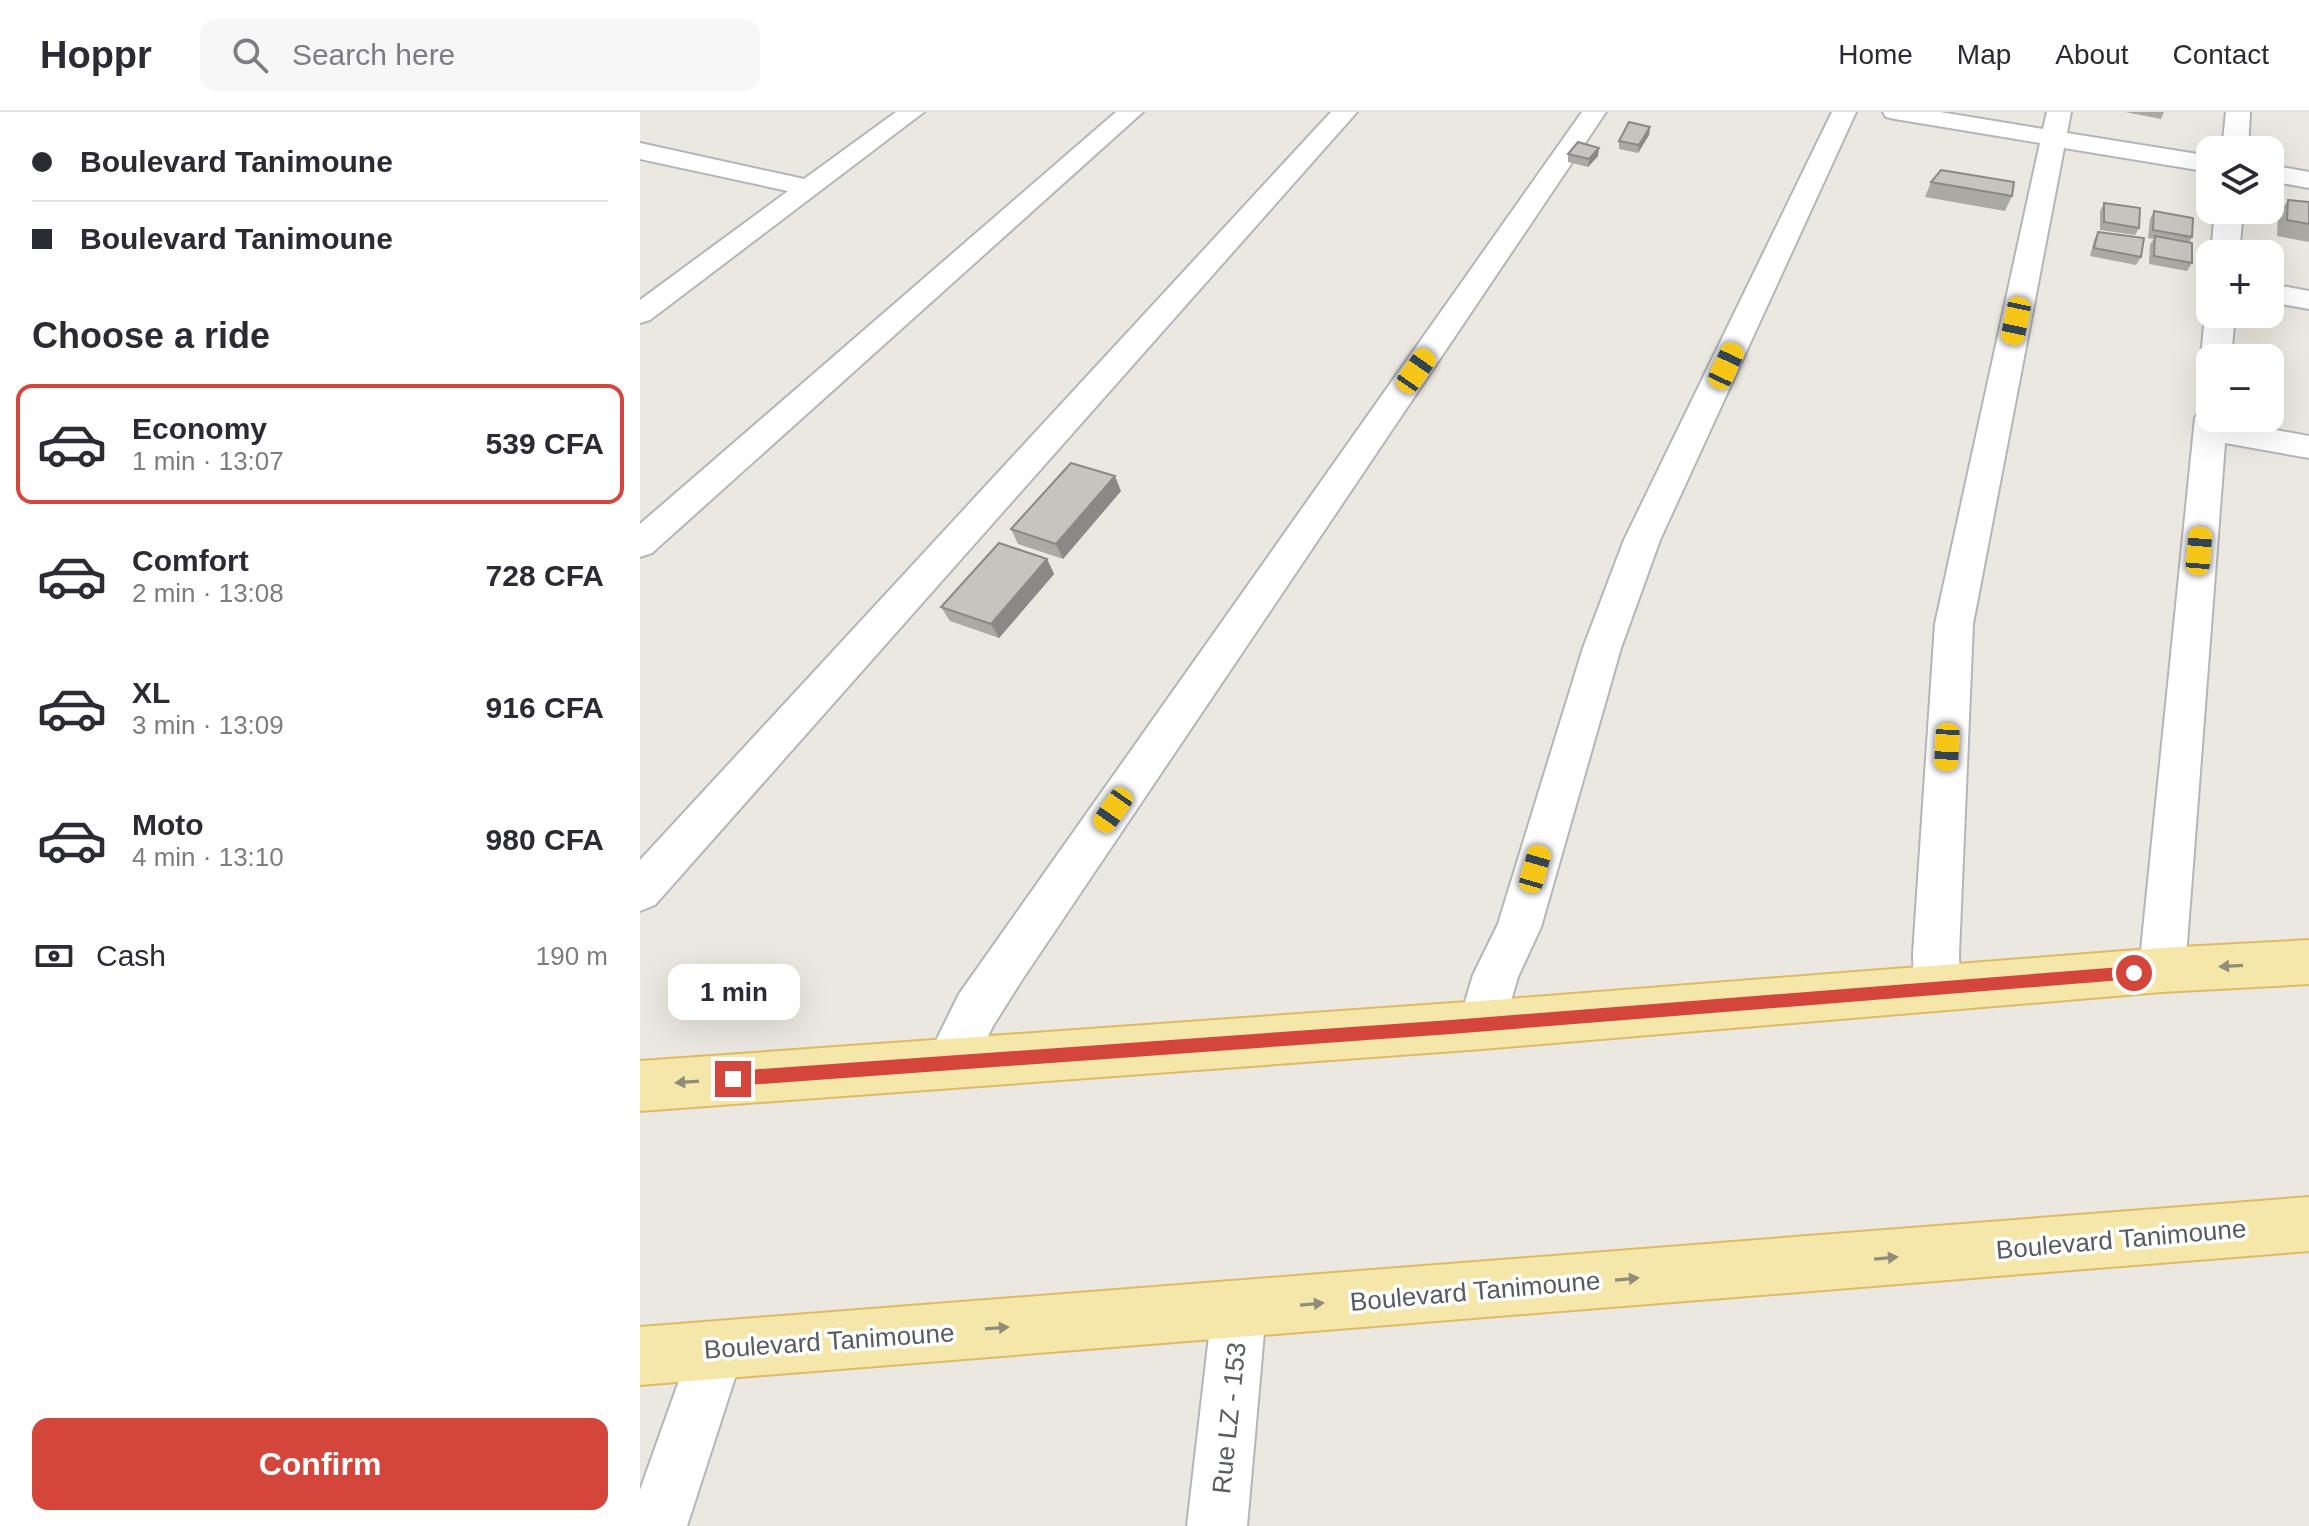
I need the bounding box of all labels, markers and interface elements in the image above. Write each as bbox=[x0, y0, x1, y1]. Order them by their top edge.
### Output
search box bbox=[200, 19, 760, 91]
icon: search bbox=[228, 33, 272, 77]
text: Hoppr bbox=[40, 34, 152, 76]
text: Search here bbox=[292, 38, 455, 71]
text: Home bbox=[1838, 39, 1913, 70]
text: Map bbox=[1957, 39, 2011, 70]
text: About bbox=[2055, 39, 2129, 70]
text: Contact bbox=[2173, 39, 2269, 70]
map controls bbox=[2196, 136, 2284, 432]
button: layers bbox=[2196, 136, 2284, 224]
text: Boulevard Tanimoune bbox=[80, 145, 393, 178]
text: Boulevard Tanimoune bbox=[80, 222, 393, 255]
button: + bbox=[2196, 240, 2284, 328]
car bbox=[1999, 295, 2033, 347]
text: Choose a ride bbox=[32, 315, 270, 356]
car bbox=[1705, 339, 1747, 393]
car bbox=[1392, 344, 1440, 398]
button: − bbox=[2196, 344, 2284, 432]
icon: car bbox=[36, 408, 108, 480]
text: Economy bbox=[132, 412, 267, 445]
text: 539 CFA bbox=[486, 427, 604, 460]
text: 1 min · 13:07 bbox=[132, 446, 284, 476]
car bbox=[2185, 526, 2213, 576]
icon: car bbox=[36, 540, 108, 612]
text: Comfort bbox=[132, 544, 249, 577]
text: 728 CFA bbox=[486, 559, 604, 592]
text: 2 min · 13:08 bbox=[132, 578, 284, 608]
icon: car bbox=[36, 672, 108, 744]
text: XL bbox=[132, 676, 170, 709]
text: 916 CFA bbox=[486, 691, 604, 724]
text: 3 min · 13:09 bbox=[132, 710, 284, 740]
car bbox=[1934, 722, 1960, 772]
car bbox=[1089, 783, 1137, 837]
icon: car bbox=[36, 804, 108, 876]
text: Moto bbox=[132, 808, 204, 841]
text: 980 CFA bbox=[486, 823, 604, 856]
text: 4 min · 13:10 bbox=[132, 842, 284, 872]
car bbox=[1517, 843, 1553, 895]
icon: cash bbox=[32, 934, 76, 978]
text: Cash bbox=[96, 939, 166, 972]
text: 190 m bbox=[536, 941, 608, 971]
route start bbox=[2116, 955, 2152, 991]
one-way arrow bbox=[2218, 960, 2243, 973]
callout: 1 min bbox=[667, 963, 799, 1019]
text: 1 min bbox=[700, 977, 768, 1007]
route end bbox=[715, 1061, 751, 1097]
one-way arrow bbox=[675, 1076, 700, 1089]
street label: Boulevard Tanimoune bbox=[1995, 1213, 2247, 1265]
one-way arrow bbox=[1874, 1251, 1899, 1264]
street label: Boulevard Tanimoune bbox=[1349, 1265, 1601, 1317]
one-way arrow bbox=[1615, 1272, 1640, 1285]
one-way arrow bbox=[1300, 1297, 1325, 1310]
street label: Boulevard Tanimoune bbox=[703, 1317, 955, 1365]
one-way arrow bbox=[985, 1321, 1010, 1334]
street label: Rue LZ - 153 bbox=[1206, 1341, 1252, 1495]
button: Confirm bbox=[32, 1418, 608, 1510]

